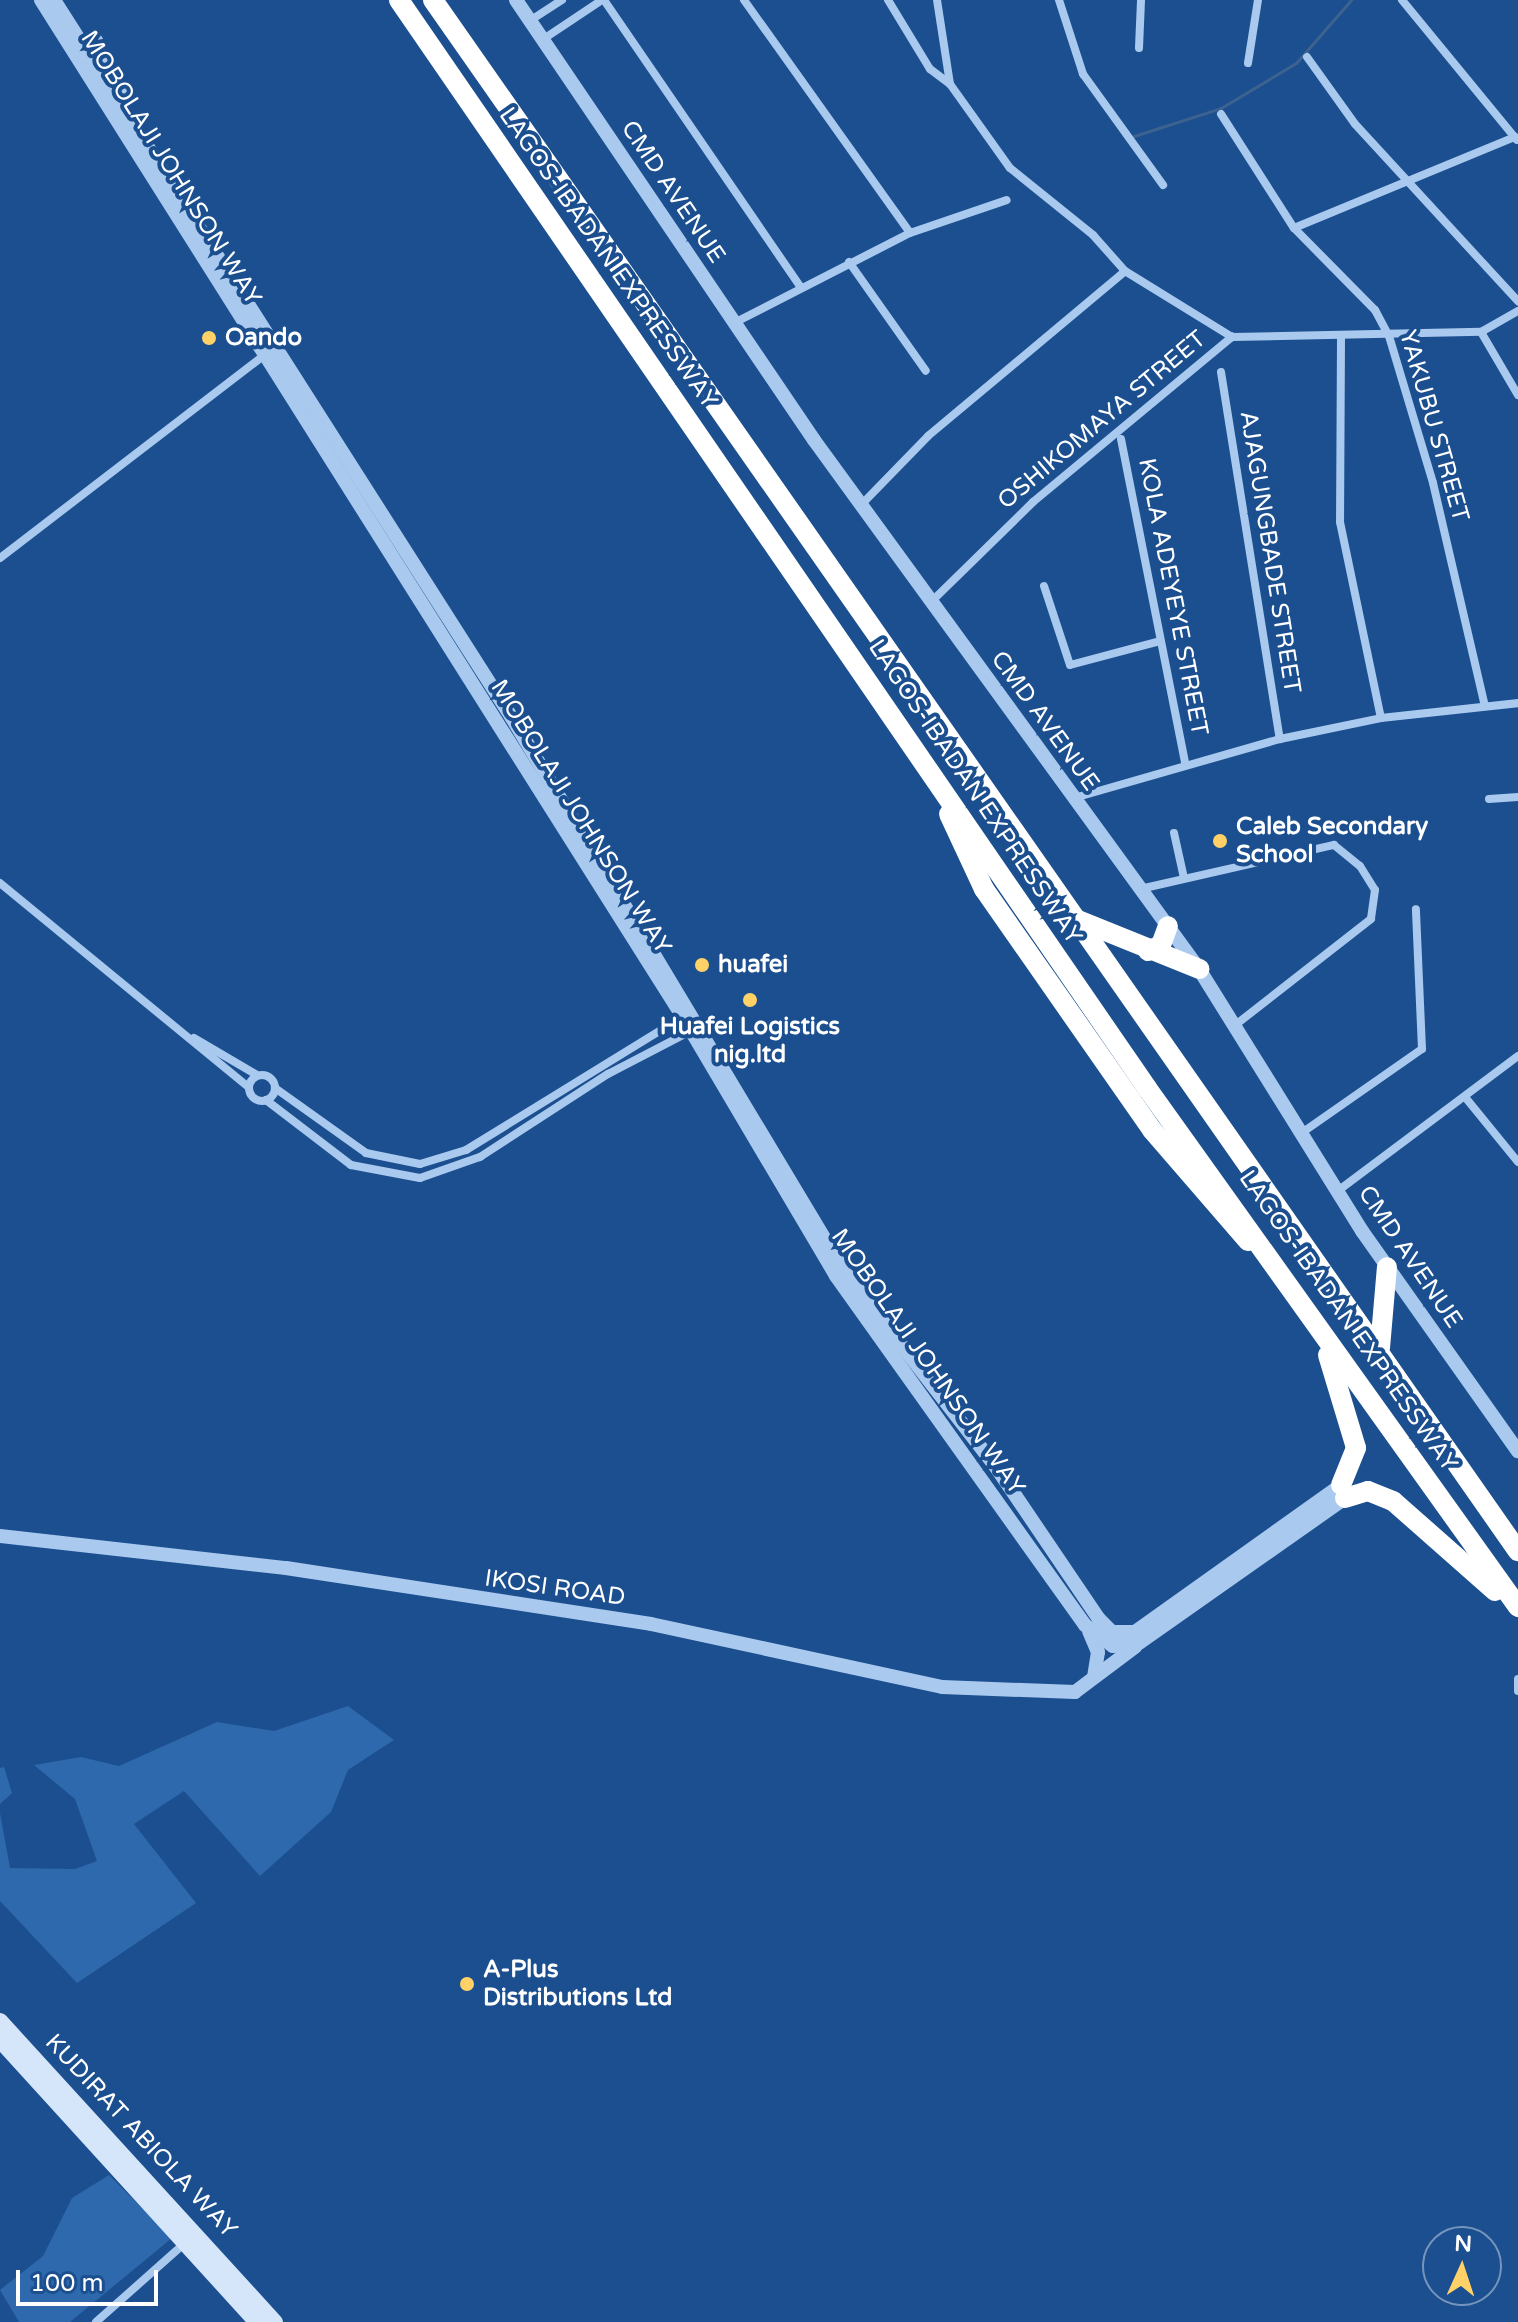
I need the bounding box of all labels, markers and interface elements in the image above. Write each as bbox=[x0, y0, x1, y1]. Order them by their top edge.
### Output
street label: MOBOLAJI JOHNSON WAY bbox=[74, 25, 268, 311]
street label: LAGOS-IBADAN EXPRESSWAY bbox=[493, 102, 723, 414]
street label: CMD AVENUE bbox=[615, 115, 731, 269]
place label: Oando bbox=[225, 324, 302, 352]
street label: OSHIKOMAYA STREET bbox=[992, 325, 1212, 515]
street label: YAKUBU STREET bbox=[1393, 327, 1475, 525]
marker: Oando bbox=[200, 329, 218, 347]
street label: AJAGUNGBADE STREET bbox=[1233, 409, 1307, 695]
street label: KOLA ADEYEYE STREET bbox=[1132, 456, 1214, 738]
street label: LAGOS-IBADAN EXPRESSWAY bbox=[862, 634, 1088, 950]
street label: CMD AVENUE bbox=[985, 646, 1105, 796]
street label: MOBOLAJI JOHNSON WAY bbox=[484, 674, 678, 960]
place label: Caleb Secondary School bbox=[1236, 813, 1428, 869]
marker: Caleb Secondary School bbox=[1211, 832, 1229, 850]
place label: huafei bbox=[718, 951, 788, 979]
marker: huafei bbox=[693, 956, 711, 974]
marker: Huafei Logistics nig.ltd bbox=[741, 991, 759, 1009]
place label: Huafei Logistics nig.ltd bbox=[660, 1013, 840, 1069]
street label: LAGOS-IBADAN EXPRESSWAY bbox=[1233, 1165, 1463, 1477]
street label: CMD AVENUE bbox=[1352, 1180, 1468, 1334]
street label: MOBOLAJI JOHNSON WAY bbox=[825, 1223, 1031, 1501]
street label: IKOSI ROAD bbox=[483, 1564, 627, 1612]
place label: A-Plus Distributions Ltd bbox=[483, 1956, 672, 2012]
marker: A-Plus Distributions Ltd bbox=[458, 1975, 476, 1993]
street label: KUDIRAT ABIOLA WAY bbox=[39, 2028, 243, 2244]
north arrow bbox=[1422, 2226, 1502, 2306]
text: N bbox=[1454, 2231, 1473, 2257]
scale bar bbox=[20, 2254, 162, 2304]
text: 100 m bbox=[30, 2269, 104, 2298]

